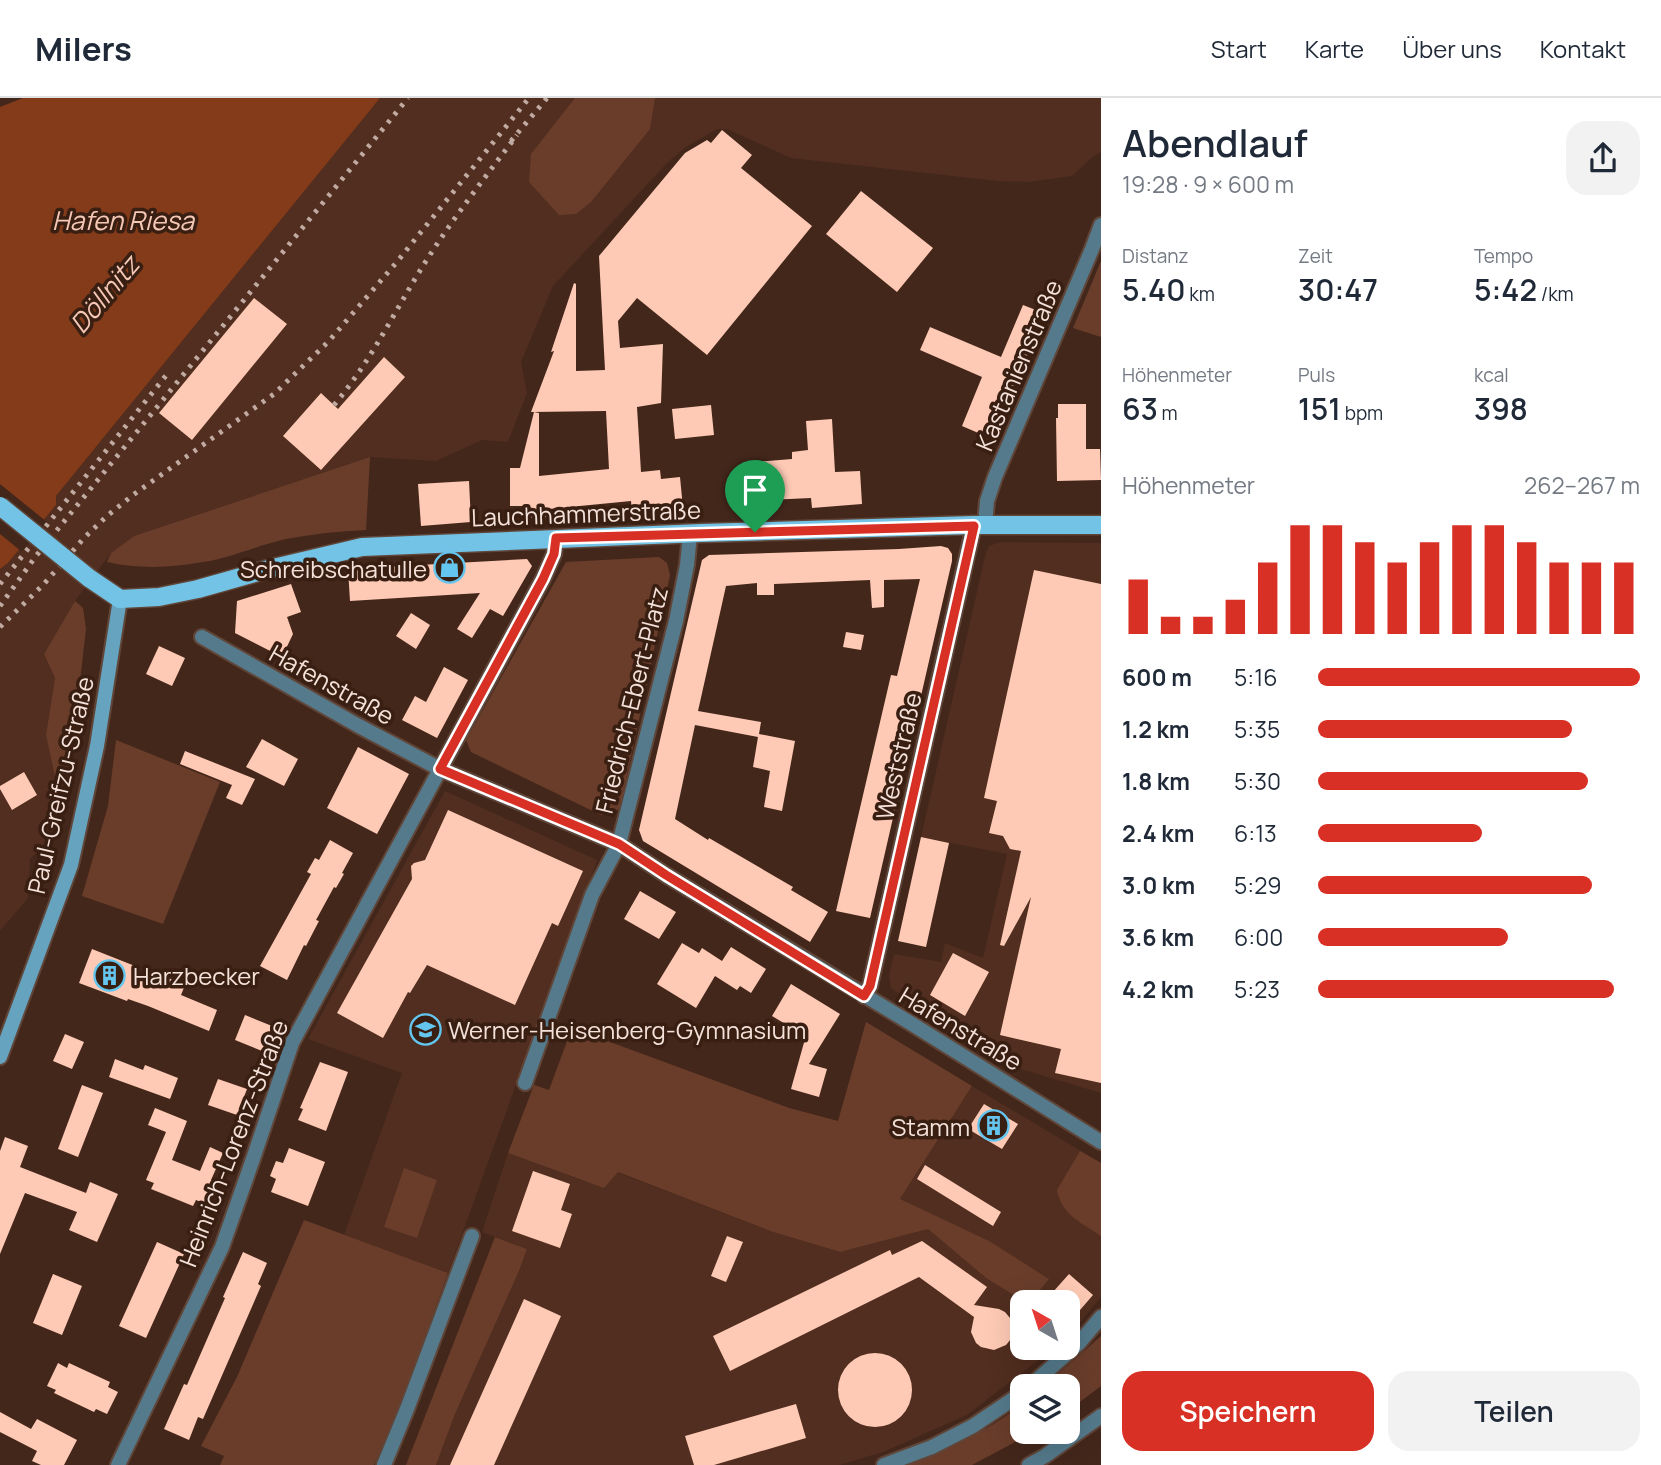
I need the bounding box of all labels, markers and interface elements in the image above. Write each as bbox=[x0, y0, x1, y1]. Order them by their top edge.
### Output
text: Milers bbox=[35, 26, 132, 71]
text: Start bbox=[1211, 32, 1267, 65]
text: Karte bbox=[1305, 32, 1364, 65]
text: Über uns bbox=[1402, 32, 1502, 65]
text: Kontakt bbox=[1540, 32, 1626, 65]
text: Abendlauf bbox=[1122, 116, 1308, 168]
button: share bbox=[1566, 121, 1640, 195]
text: 19:28 · 9 × 600 m bbox=[1122, 168, 1294, 200]
water label: Hafen Riesa bbox=[52, 202, 196, 238]
text: Distanz bbox=[1122, 243, 1189, 269]
text: Zeit bbox=[1298, 243, 1333, 269]
text: Tempo bbox=[1474, 243, 1533, 269]
water label: Döllnitz bbox=[61, 245, 149, 340]
text: 5.40 bbox=[1122, 269, 1185, 310]
text: 30:47 bbox=[1298, 269, 1378, 310]
text: 5:42 bbox=[1474, 269, 1537, 310]
street label: Kastanienstraße bbox=[967, 274, 1069, 456]
text: km bbox=[1185, 281, 1215, 307]
text: /km bbox=[1537, 281, 1574, 307]
text: Höhenmeter bbox=[1122, 362, 1232, 388]
text: Puls bbox=[1298, 362, 1335, 388]
text: kcal bbox=[1474, 362, 1509, 388]
text: 63 bbox=[1122, 388, 1158, 429]
text: 151 bbox=[1298, 388, 1341, 429]
text: 398 bbox=[1474, 388, 1528, 429]
text: m bbox=[1158, 400, 1178, 426]
text: bpm bbox=[1341, 400, 1383, 426]
pin bbox=[725, 460, 785, 532]
text: Höhenmeter bbox=[1122, 469, 1255, 501]
text: 262–267 m bbox=[1524, 469, 1640, 501]
icon: arrive bbox=[736, 471, 774, 509]
street label: Lauchhammerstraße bbox=[471, 492, 701, 534]
shop icon: Schreibschatulle bbox=[433, 551, 467, 585]
place label: Schreibschatulle bbox=[240, 552, 427, 585]
street label: Friedrich-Ebert-Platz bbox=[587, 583, 675, 817]
street label: Hafenstraße bbox=[264, 636, 400, 732]
text: 600 m bbox=[1122, 661, 1192, 693]
text: 5:16 bbox=[1234, 661, 1277, 693]
street label: Paul-Greifzu-Straße bbox=[19, 673, 101, 897]
street label: Weststraße bbox=[867, 689, 929, 823]
text: 1.2 km bbox=[1122, 713, 1189, 745]
text: 5:35 bbox=[1234, 713, 1280, 745]
text: 1.8 km bbox=[1122, 765, 1190, 797]
text: 5:30 bbox=[1234, 765, 1281, 797]
text: 2.4 km bbox=[1122, 817, 1194, 849]
text: 6:13 bbox=[1234, 817, 1277, 849]
text: 3.0 km bbox=[1122, 869, 1195, 901]
text: 5:29 bbox=[1234, 869, 1282, 901]
text: 3.6 km bbox=[1122, 921, 1194, 953]
text: 6:00 bbox=[1234, 921, 1283, 953]
building icon: Harzbecker bbox=[93, 958, 127, 992]
place label: Harzbecker bbox=[133, 959, 260, 992]
text: 4.2 km bbox=[1122, 973, 1194, 1005]
text: 5:23 bbox=[1234, 973, 1280, 1005]
street label: Hafenstraße bbox=[893, 978, 1029, 1078]
school or university icon: Werner-Heisenberg-Gymnasium bbox=[408, 1012, 442, 1046]
place label: Werner-Heisenberg-Gymnasium bbox=[448, 1013, 806, 1046]
street label: Heinrich-Lorenz-Straße bbox=[171, 1015, 295, 1271]
building icon: Stamm bbox=[976, 1109, 1010, 1143]
place label: Stamm bbox=[892, 1110, 970, 1143]
north arrow bbox=[1010, 1290, 1080, 1360]
map controls bbox=[1010, 1290, 1080, 1444]
button: Speichern bbox=[1122, 1371, 1374, 1451]
button: Teilen bbox=[1388, 1371, 1640, 1451]
button: layers bbox=[1010, 1374, 1080, 1444]

